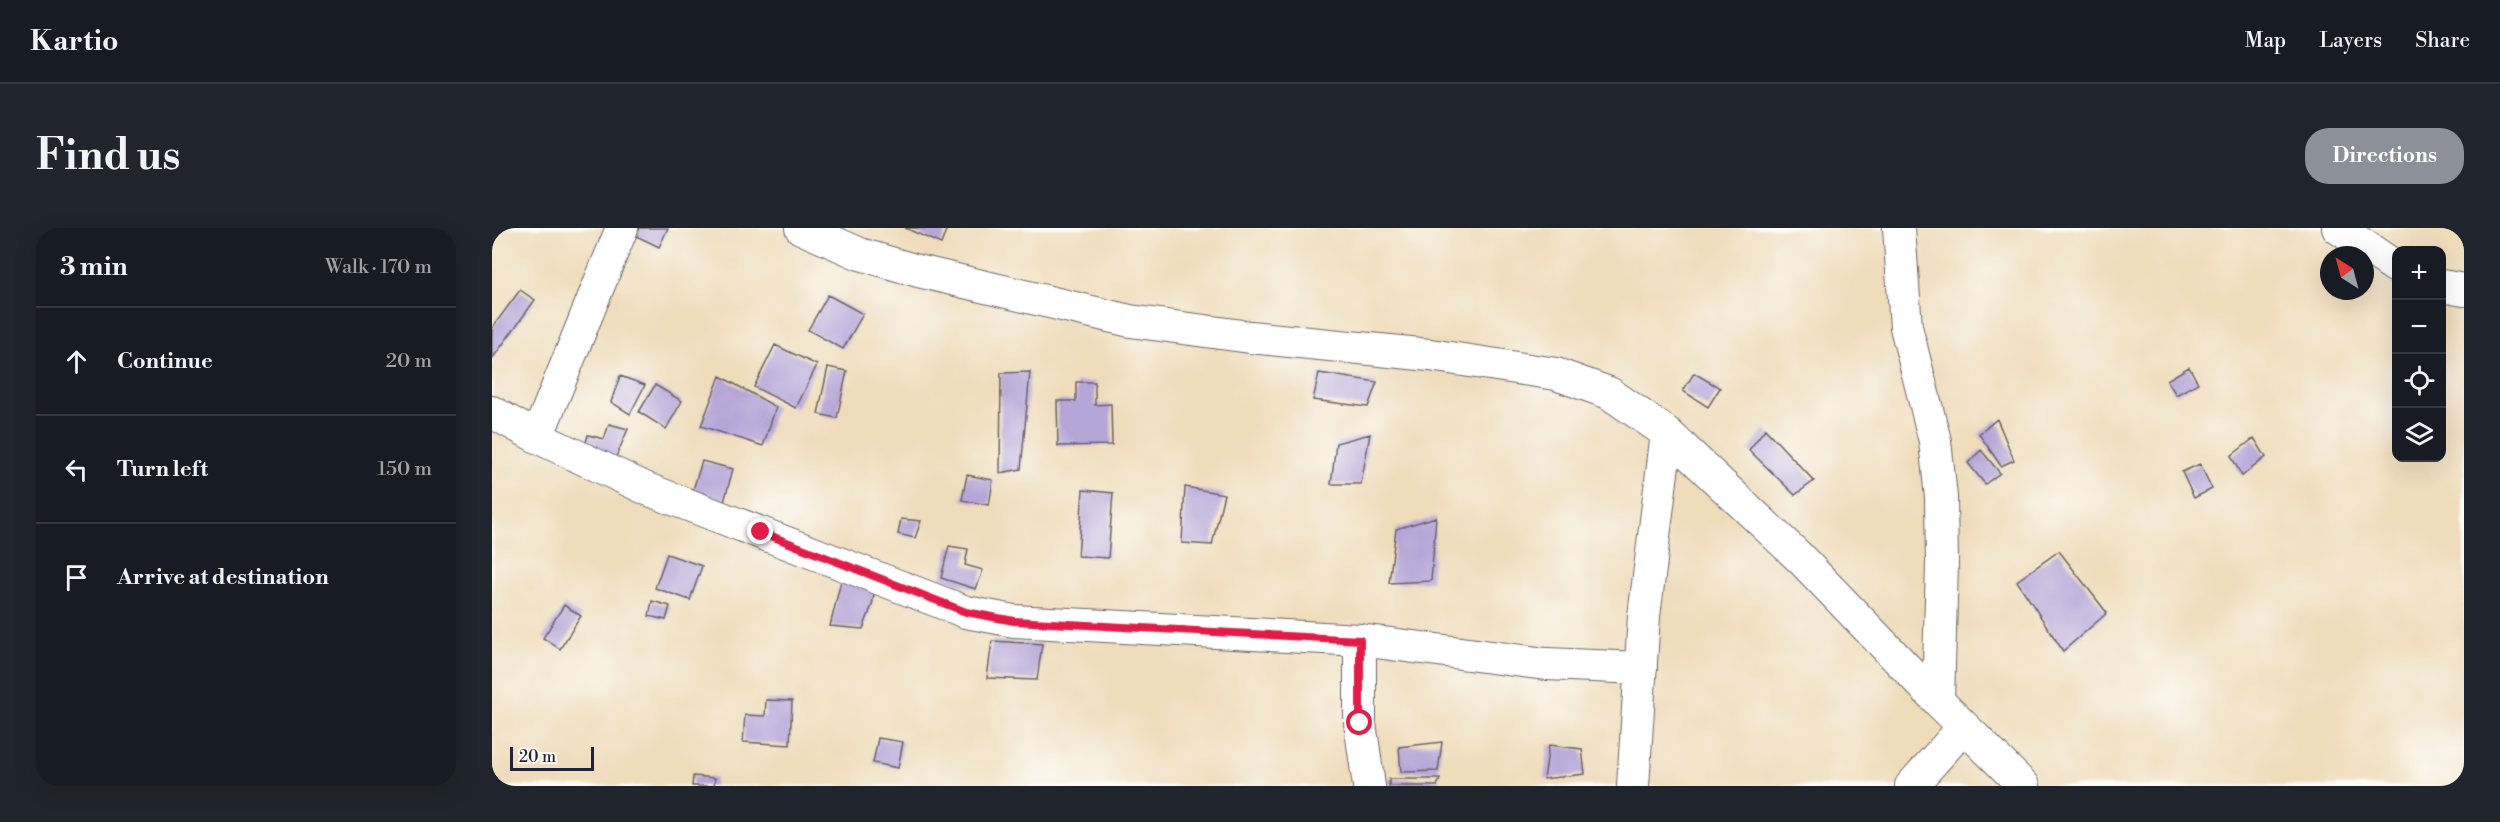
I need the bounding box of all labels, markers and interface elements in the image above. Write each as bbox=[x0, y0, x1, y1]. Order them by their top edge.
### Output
text: Kartio bbox=[30, 24, 119, 59]
text: Map bbox=[2245, 28, 2286, 54]
text: Layers bbox=[2319, 28, 2382, 54]
text: Share bbox=[2415, 28, 2470, 54]
button: Directions bbox=[2305, 128, 2464, 184]
text: Find us bbox=[36, 130, 180, 183]
north arrow bbox=[2320, 246, 2374, 300]
map controls bbox=[2392, 246, 2446, 462]
button: + bbox=[2392, 246, 2446, 300]
text: 3 min bbox=[60, 251, 128, 283]
text: Walk · 170 m bbox=[325, 255, 432, 280]
button: − bbox=[2392, 300, 2446, 354]
icon: ahead bbox=[60, 345, 93, 378]
text: Continue bbox=[117, 348, 213, 375]
text: 20 m bbox=[386, 349, 432, 374]
button: locate bbox=[2392, 354, 2446, 408]
button: layers bbox=[2392, 408, 2446, 462]
icon: left bbox=[60, 453, 93, 486]
text: Turn left bbox=[117, 456, 208, 483]
text: 150 m bbox=[377, 457, 432, 482]
route end bbox=[747, 518, 773, 544]
icon: arrive bbox=[60, 561, 93, 594]
text: Arrive at destination bbox=[117, 564, 329, 591]
route start bbox=[1346, 709, 1372, 735]
scale bar bbox=[510, 744, 594, 772]
text: 20 m bbox=[519, 747, 556, 767]

